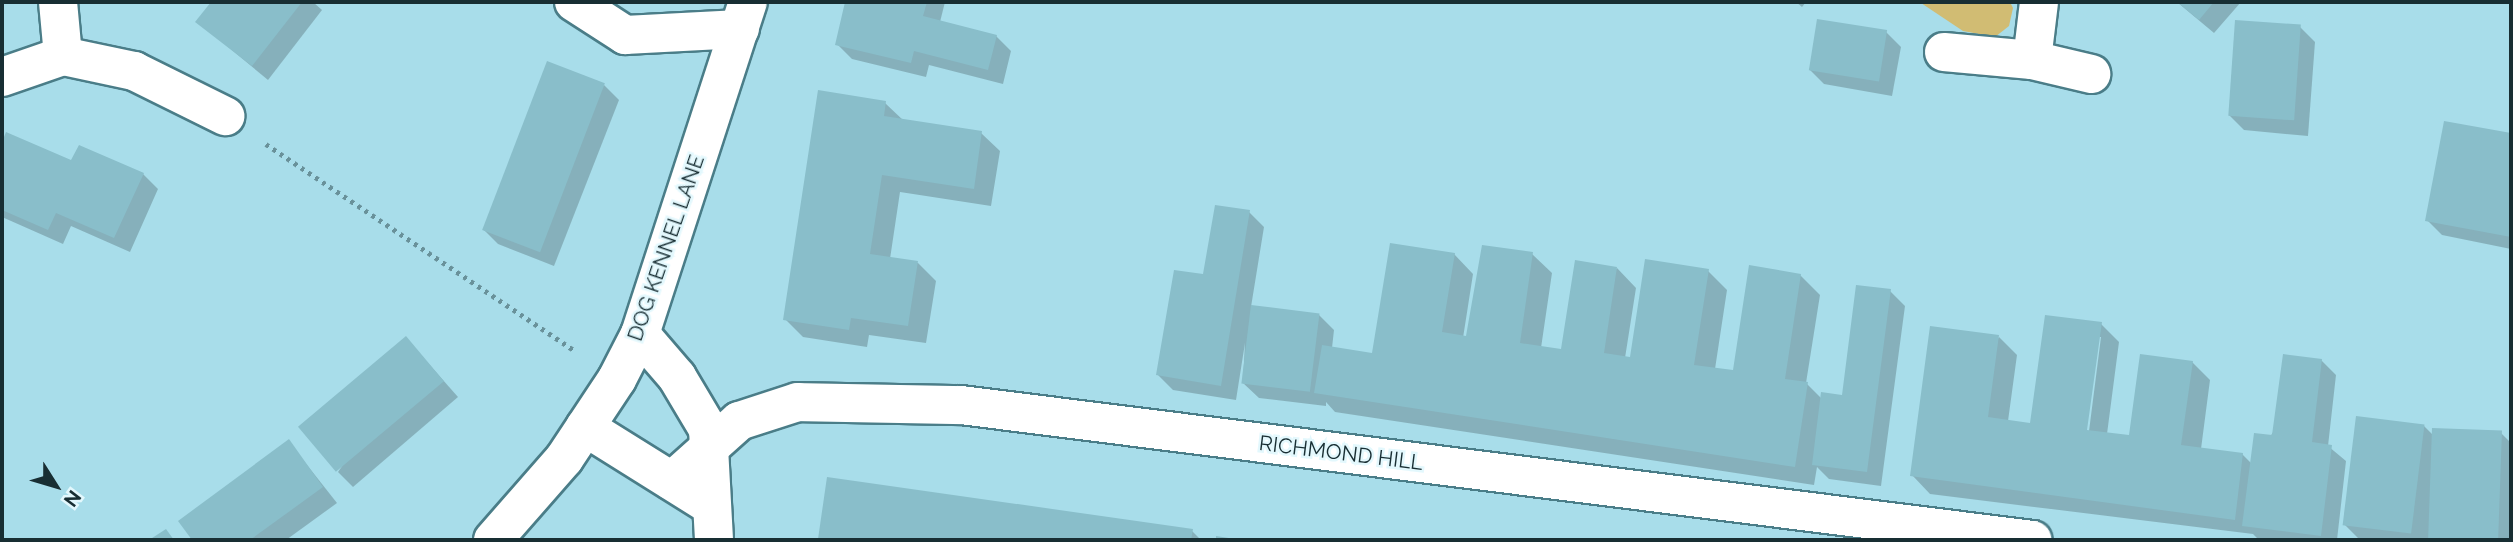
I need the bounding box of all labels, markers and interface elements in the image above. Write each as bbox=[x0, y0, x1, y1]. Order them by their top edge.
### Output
street label: DOG KENNEL LANE bbox=[622, 151, 710, 345]
street label: RICHMOND HILL bbox=[1258, 430, 1424, 476]
north arrow bbox=[21, 451, 91, 521]
text: N bbox=[60, 486, 86, 511]

